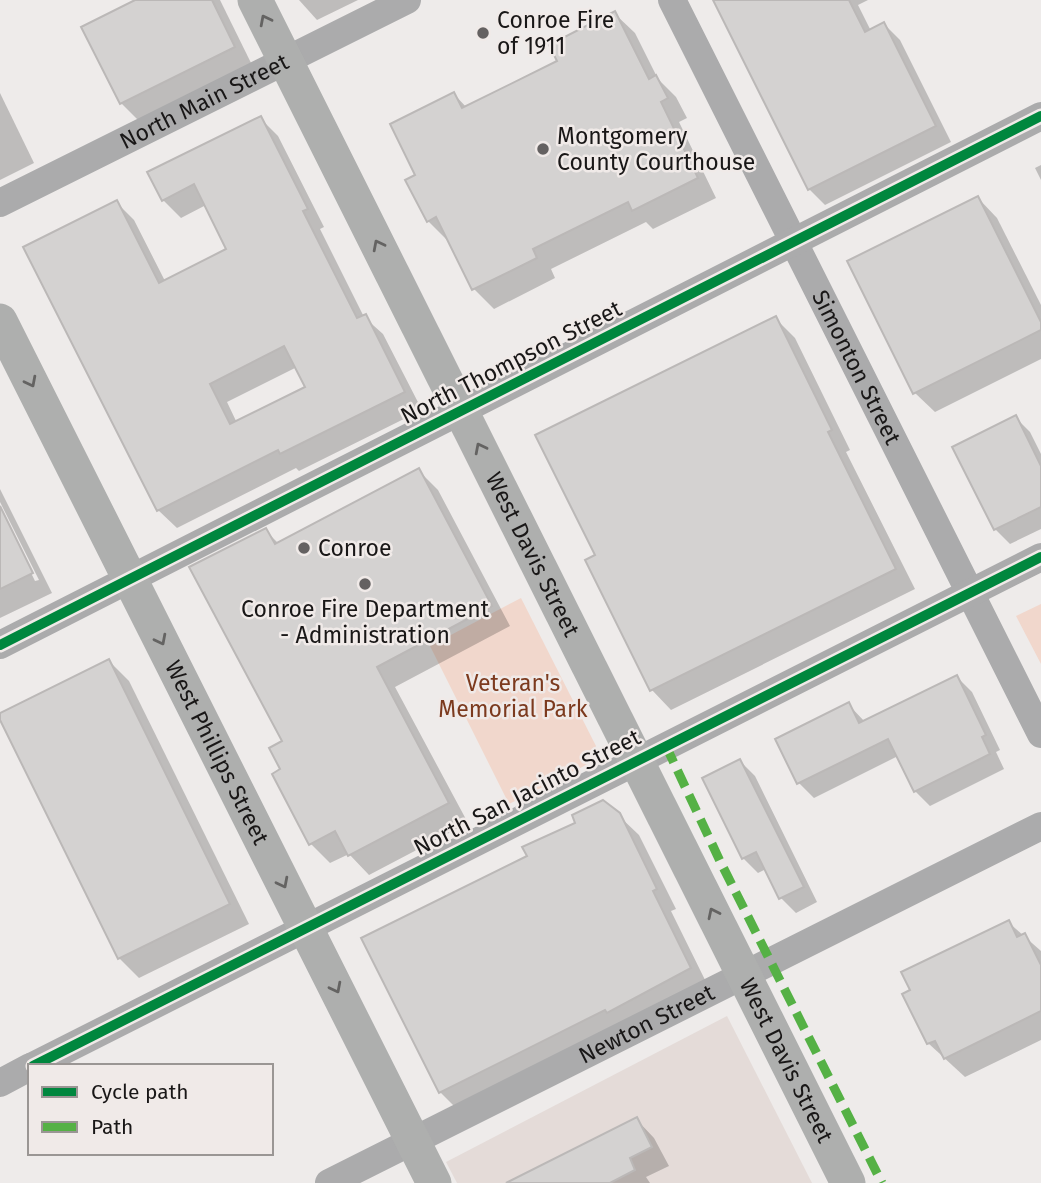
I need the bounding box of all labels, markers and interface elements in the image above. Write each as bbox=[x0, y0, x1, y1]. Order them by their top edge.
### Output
place label: Conroe Fire of 1911 bbox=[497, 6, 614, 60]
one-way arrow bbox=[260, 14, 274, 27]
marker: Conroe Fire of 1911 bbox=[475, 25, 491, 41]
street label: North Main Street bbox=[115, 47, 294, 155]
place label: Montgomery County Courthouse bbox=[557, 122, 755, 176]
marker: Montgomery County Courthouse bbox=[535, 141, 551, 157]
one-way arrow bbox=[372, 240, 386, 252]
street label: Simonton Street bbox=[806, 285, 907, 450]
street label: North Thompson Street bbox=[396, 294, 627, 430]
one-way arrow bbox=[22, 375, 36, 387]
one-way arrow bbox=[474, 443, 488, 456]
street label: West Davis Street bbox=[480, 467, 586, 642]
place label: Conroe bbox=[318, 534, 392, 562]
marker: Conroe bbox=[296, 540, 312, 556]
marker: Conroe Fire Department - Administration bbox=[357, 576, 373, 592]
place label: Conroe Fire Department - Administration bbox=[241, 595, 490, 649]
one-way arrow bbox=[152, 633, 166, 645]
street label: West Phillips Street bbox=[159, 656, 276, 850]
park label: Veteran's Memorial Park bbox=[438, 669, 588, 723]
street label: North San Jacinto Street bbox=[409, 722, 646, 861]
one-way arrow bbox=[275, 876, 288, 888]
one-way arrow bbox=[707, 908, 721, 920]
street label: West Davis Street bbox=[734, 973, 840, 1148]
street label: Newton Street bbox=[574, 978, 719, 1070]
one-way arrow bbox=[327, 981, 341, 993]
legend bbox=[28, 1064, 273, 1155]
text: Cycle path bbox=[91, 1079, 189, 1105]
text: Path bbox=[91, 1114, 133, 1140]

